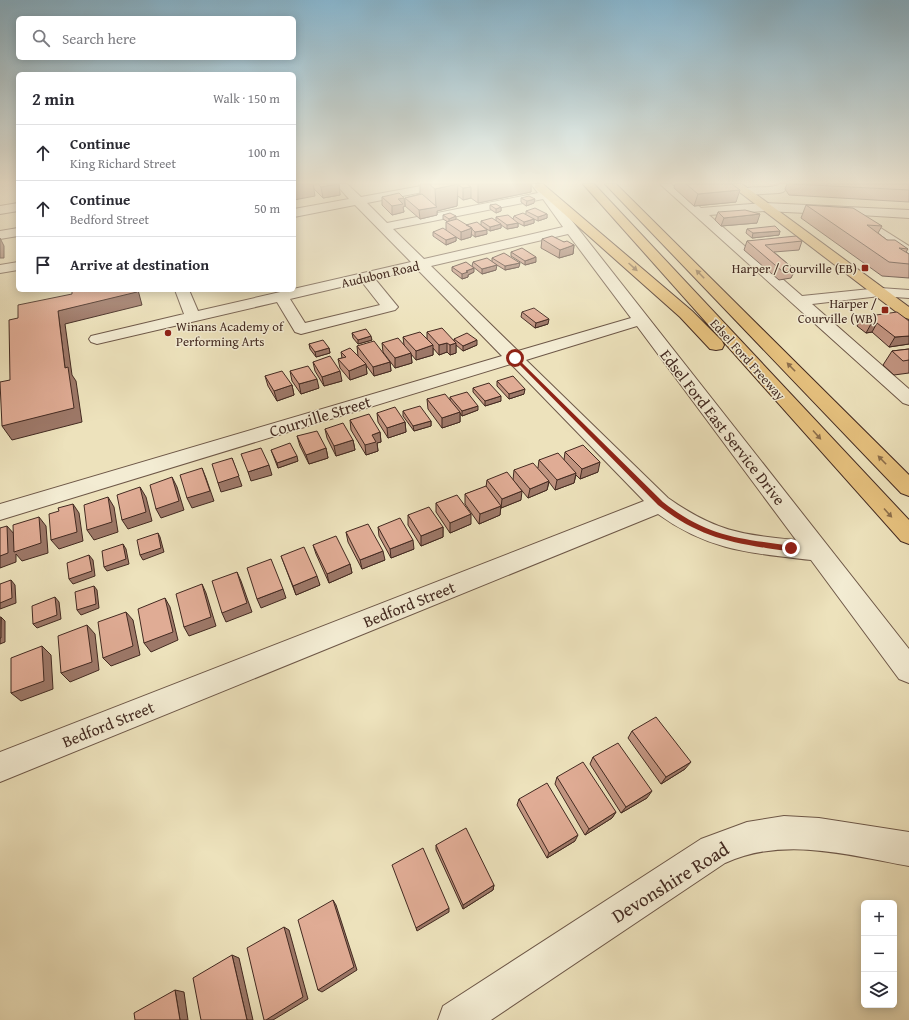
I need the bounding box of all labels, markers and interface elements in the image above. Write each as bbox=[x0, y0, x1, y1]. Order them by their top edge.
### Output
search box bbox=[16, 16, 296, 60]
icon: search bbox=[30, 27, 52, 49]
text: Search here bbox=[62, 28, 136, 49]
text: 2 min bbox=[32, 86, 74, 111]
text: Walk · 150 m bbox=[213, 89, 280, 108]
text: Continue bbox=[70, 133, 131, 154]
icon: ahead bbox=[32, 142, 54, 164]
text: 100 m bbox=[248, 143, 280, 162]
text: King Richard Street bbox=[70, 154, 176, 173]
text: Continue bbox=[70, 189, 131, 210]
icon: ahead bbox=[32, 198, 54, 220]
text: 50 m bbox=[254, 199, 280, 218]
text: Bedford Street bbox=[70, 210, 149, 229]
icon: arrive bbox=[32, 254, 54, 276]
text: Arrive at destination bbox=[70, 254, 209, 275]
street label: Audubon Road bbox=[339, 256, 421, 293]
place label: Harper / Courville (EB) bbox=[732, 259, 857, 278]
one-way arrow bbox=[628, 263, 638, 272]
marker: Harper / Courville (EB) bbox=[860, 263, 870, 273]
one-way arrow bbox=[695, 269, 704, 279]
place label: Harper / Courville (WB) bbox=[798, 294, 877, 328]
marker: Harper / Courville (WB) bbox=[880, 305, 890, 315]
street label: Edsel Ford Freeway bbox=[706, 314, 790, 405]
place label: Winans Academy of Performing Arts bbox=[176, 317, 285, 351]
marker: Winans Academy of Performing Arts bbox=[163, 328, 173, 338]
street label: Edsel Ford East Service Drive bbox=[654, 344, 792, 510]
route start bbox=[506, 349, 524, 367]
one-way arrow bbox=[786, 362, 796, 372]
street label: Courville Street bbox=[266, 389, 374, 443]
one-way arrow bbox=[813, 430, 822, 440]
one-way arrow bbox=[877, 455, 887, 465]
one-way arrow bbox=[884, 508, 893, 518]
route end bbox=[782, 539, 800, 557]
street label: Bedford Street bbox=[359, 575, 459, 633]
street label: Bedford Street bbox=[58, 695, 158, 753]
street label: Devonshire Road bbox=[606, 834, 735, 929]
map controls bbox=[861, 900, 897, 1008]
button: + bbox=[861, 900, 897, 936]
button: − bbox=[861, 936, 897, 972]
button: layers bbox=[861, 972, 897, 1008]

